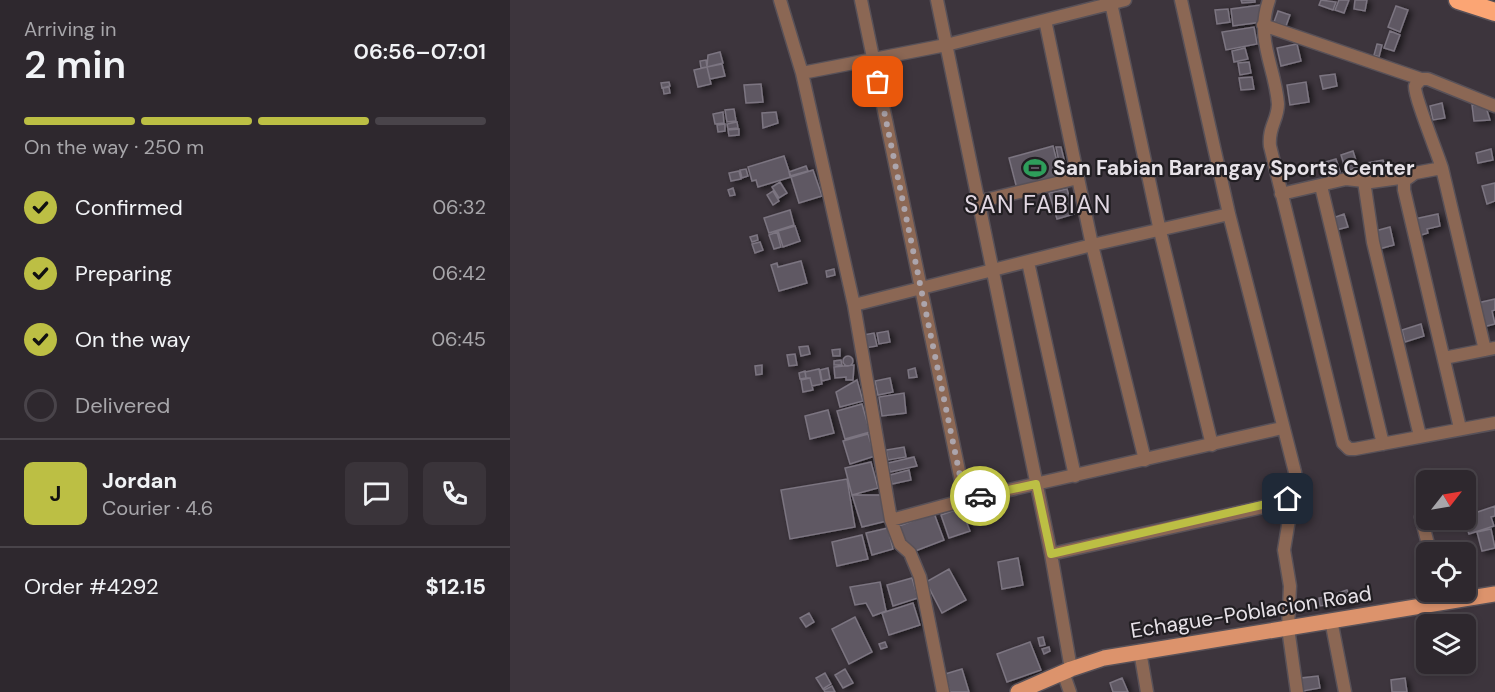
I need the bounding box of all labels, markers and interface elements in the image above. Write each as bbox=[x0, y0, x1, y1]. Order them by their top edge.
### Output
text: Arriving in bbox=[24, 16, 116, 42]
text: 06:56–07:01 bbox=[354, 37, 486, 66]
text: 2 min bbox=[24, 39, 126, 90]
pin bbox=[852, 56, 903, 107]
icon: bag bbox=[861, 65, 894, 98]
text: On the way · 250 m bbox=[24, 134, 204, 160]
place label: San Fabian Barangay Sports Center bbox=[1053, 154, 1415, 182]
sports icon: San Fabian Barangay Sports Center bbox=[1022, 155, 1048, 181]
district label: SAN FABIAN bbox=[964, 189, 1112, 220]
icon: check bbox=[24, 191, 57, 224]
text: Confirmed bbox=[75, 193, 183, 222]
text: 06:32 bbox=[432, 194, 486, 220]
icon: check bbox=[24, 257, 57, 290]
text: Preparing bbox=[75, 259, 172, 288]
text: 06:42 bbox=[432, 260, 486, 286]
icon: check bbox=[24, 323, 57, 356]
text: On the way bbox=[75, 325, 190, 354]
text: 06:45 bbox=[431, 326, 486, 352]
text: Delivered bbox=[75, 391, 170, 420]
button: chat bbox=[345, 462, 408, 525]
button: phone bbox=[423, 462, 486, 525]
text: Jordan bbox=[102, 466, 177, 495]
courier bbox=[950, 466, 1010, 526]
north arrow bbox=[1416, 470, 1476, 530]
map controls bbox=[1416, 470, 1476, 674]
pin bbox=[1262, 473, 1313, 524]
text: J bbox=[50, 479, 61, 508]
icon: car bbox=[964, 480, 997, 513]
icon: home bbox=[1271, 482, 1304, 515]
text: Courier · 4.6 bbox=[102, 495, 213, 521]
button: locate bbox=[1416, 542, 1476, 602]
text: Order #4292 bbox=[24, 572, 159, 601]
text: $12.15 bbox=[425, 572, 486, 601]
street label: Echague-Poblacion Road bbox=[1128, 579, 1374, 645]
button: layers bbox=[1416, 614, 1476, 674]

